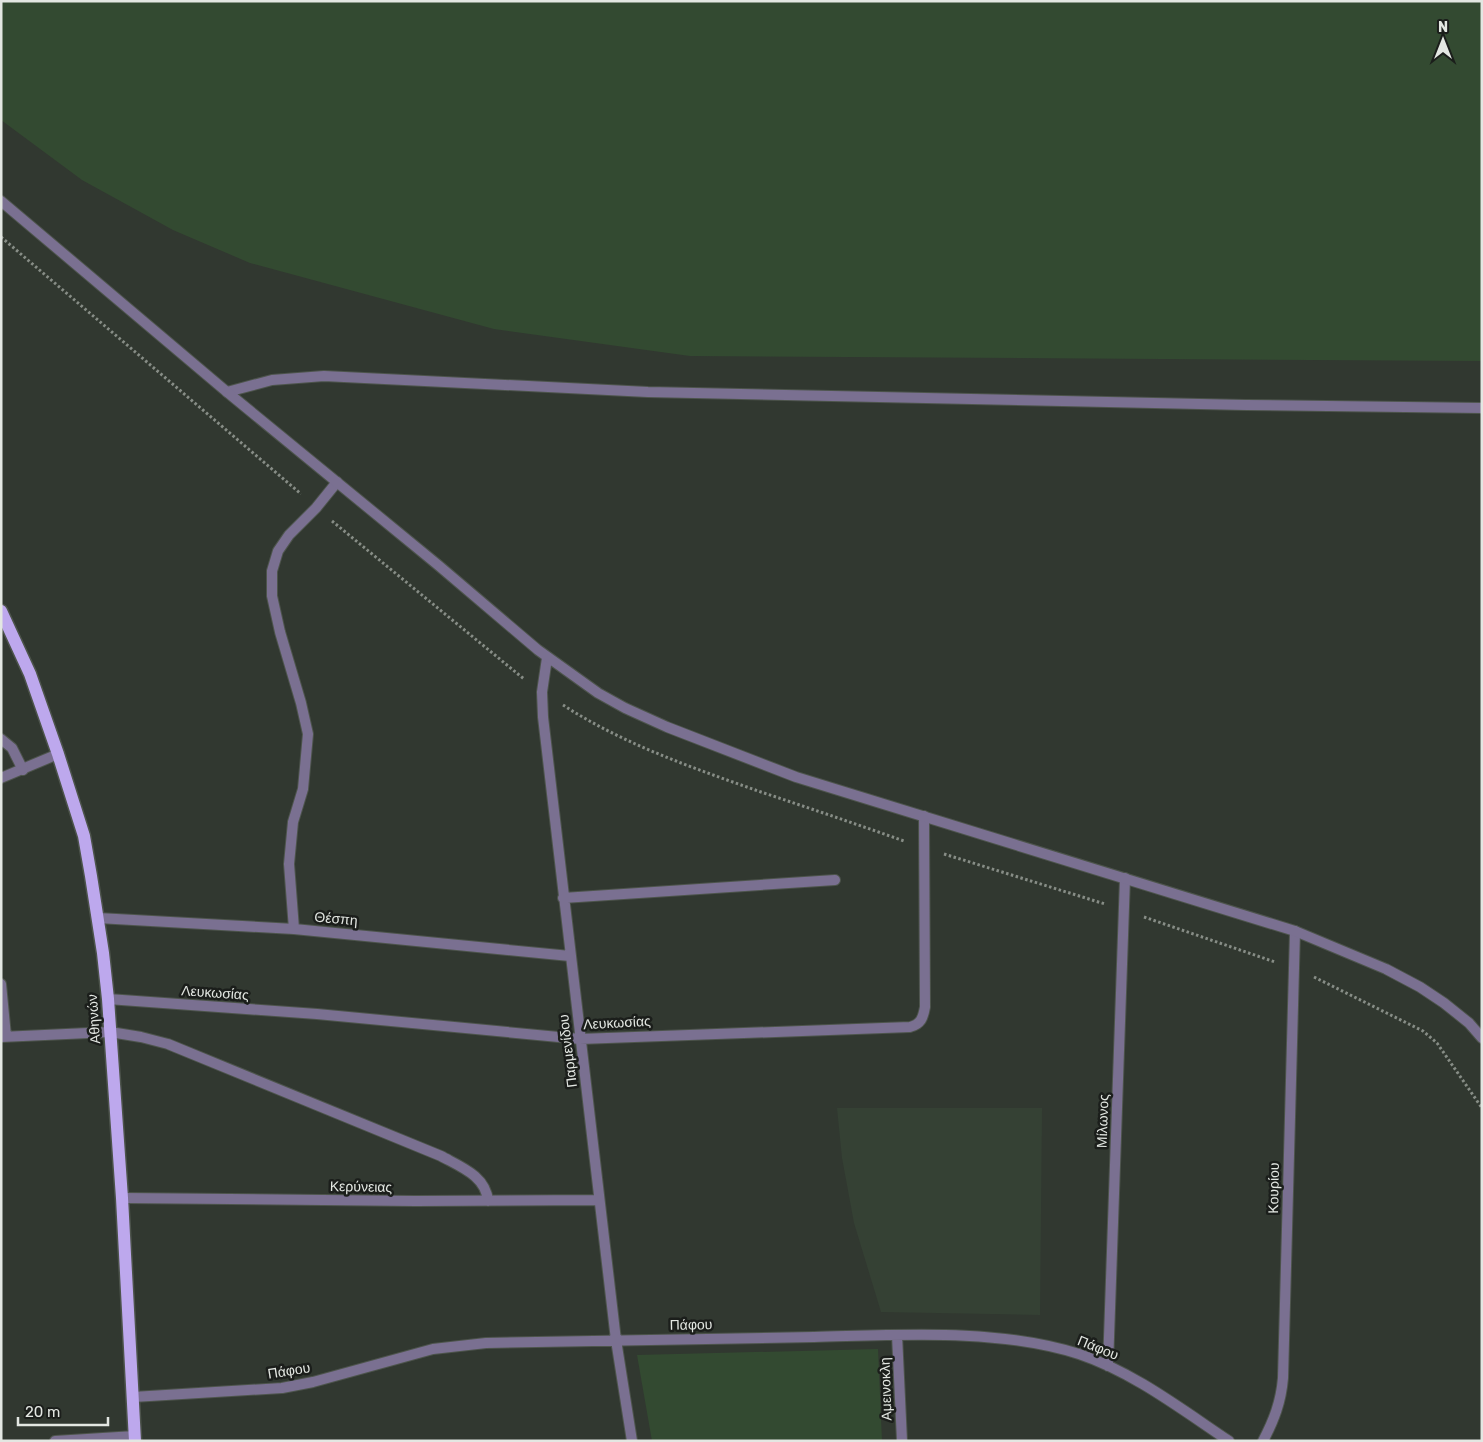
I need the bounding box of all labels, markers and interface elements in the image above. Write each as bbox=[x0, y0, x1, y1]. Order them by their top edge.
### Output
north arrow bbox=[1418, 15, 1468, 65]
text: N bbox=[1438, 19, 1448, 36]
street label: Θέσπη bbox=[314, 909, 358, 929]
street label: Λευκωσίας bbox=[181, 982, 250, 1004]
street label: Αθηνών bbox=[84, 994, 104, 1044]
street label: Παρμενίδου bbox=[555, 1013, 581, 1089]
street label: Λευκωσίας bbox=[583, 1013, 651, 1033]
street label: Μίλωνος bbox=[1094, 1093, 1112, 1148]
street label: Κουρίου bbox=[1265, 1162, 1283, 1214]
street label: Κερύνειας bbox=[330, 1178, 393, 1196]
street label: Πάφου bbox=[669, 1316, 713, 1334]
street label: Πάφου bbox=[1075, 1332, 1121, 1364]
street label: Αμεινοκλη bbox=[876, 1357, 896, 1421]
street label: Πάφου bbox=[267, 1359, 311, 1383]
scale bar bbox=[18, 1394, 108, 1426]
text: 20 m bbox=[25, 1403, 60, 1421]

